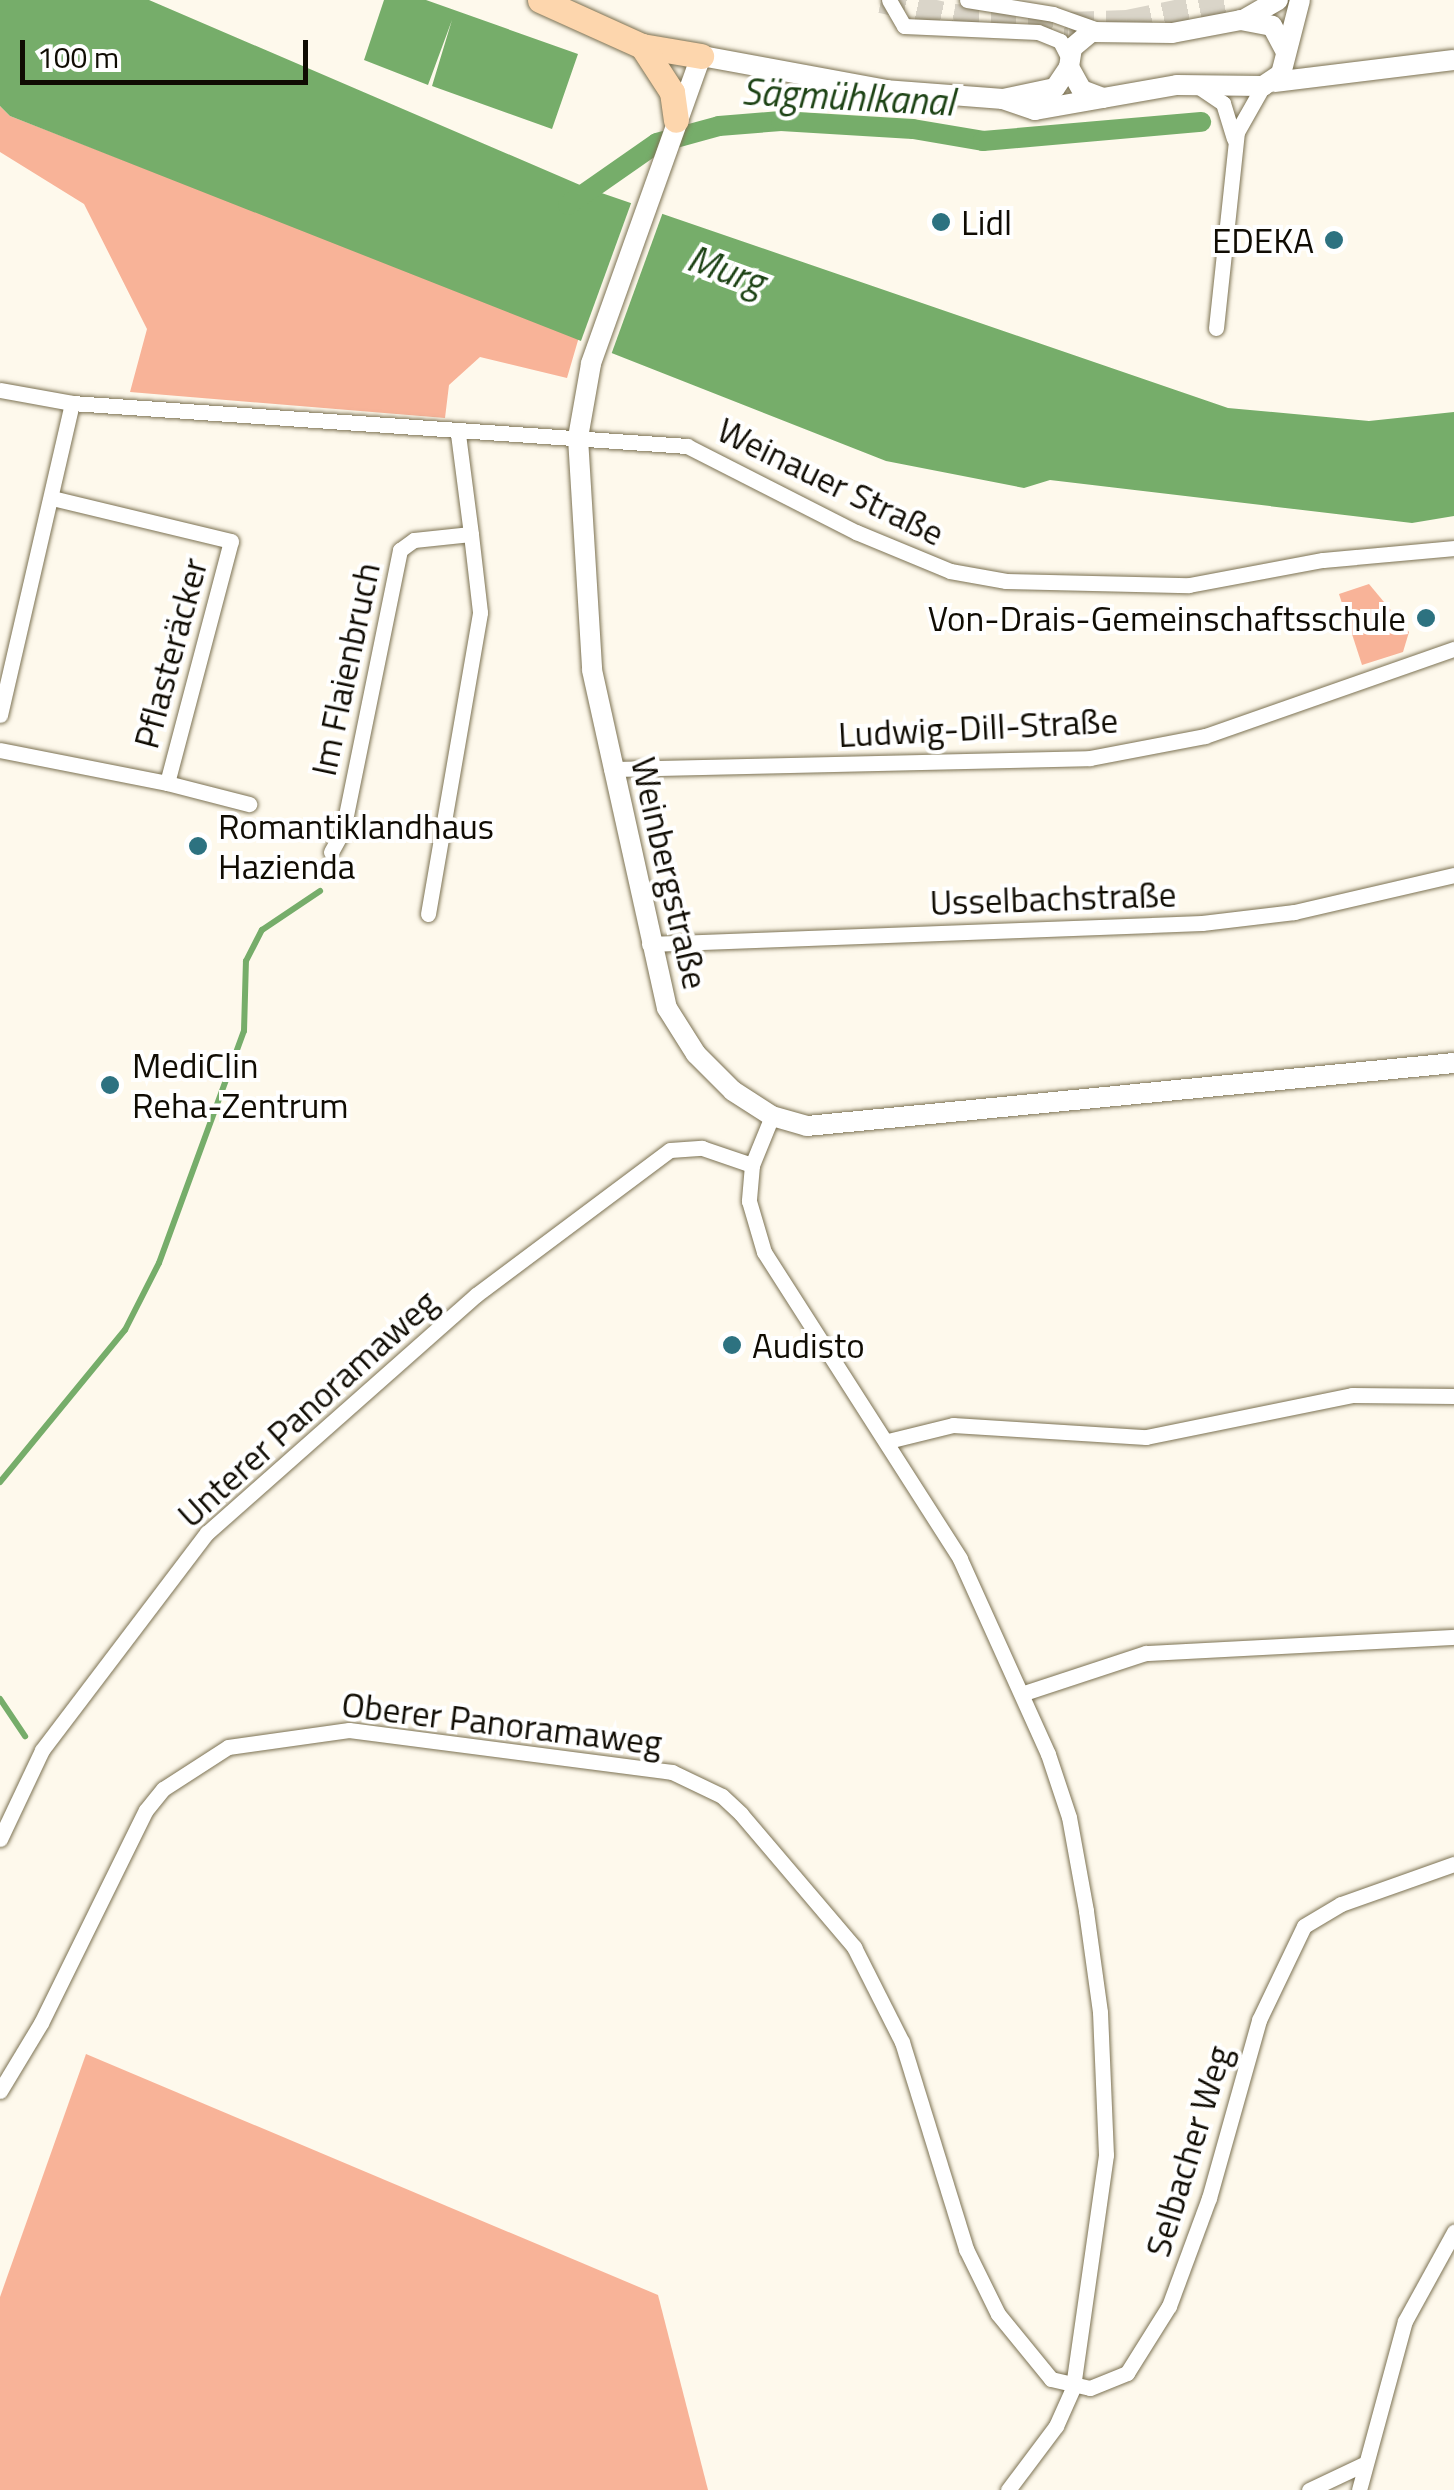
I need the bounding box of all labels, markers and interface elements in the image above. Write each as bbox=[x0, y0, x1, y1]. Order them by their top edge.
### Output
scale bar bbox=[25, 20, 312, 82]
text: 100 m bbox=[37, 34, 119, 80]
water label: Sägmühlkanal bbox=[741, 69, 955, 125]
place label: Lidl bbox=[961, 201, 1012, 243]
marker: Lidl bbox=[930, 211, 952, 233]
place label: EDEKA bbox=[1212, 219, 1314, 261]
marker: EDEKA bbox=[1323, 229, 1345, 251]
water label: Murg bbox=[681, 235, 771, 305]
street label: Weinauer Straße bbox=[711, 408, 951, 554]
street label: Pflasteräcker bbox=[124, 553, 216, 753]
street label: Im Flaienbruch bbox=[302, 559, 388, 779]
place label: Von-Drais-Gemeinschaftsschule bbox=[928, 597, 1406, 639]
marker: Von-Drais-Gemeinschaftsschule bbox=[1415, 607, 1437, 629]
street label: Ludwig-Dill-Straße bbox=[837, 699, 1119, 755]
street label: Weinbergstraße bbox=[623, 753, 717, 993]
place label: Romantiklandhaus Hazienda bbox=[218, 805, 494, 887]
marker: Romantiklandhaus Hazienda bbox=[187, 835, 209, 857]
street label: Usselbachstraße bbox=[929, 873, 1177, 923]
place label: MediClin Reha-Zentrum bbox=[132, 1044, 349, 1126]
marker: MediClin Reha-Zentrum bbox=[97, 1072, 123, 1098]
street label: Unterer Panoramaweg bbox=[169, 1281, 445, 1535]
place label: Audisto bbox=[752, 1324, 865, 1366]
marker: Audisto bbox=[721, 1334, 743, 1356]
street label: Oberer Panoramaweg bbox=[339, 1683, 665, 1763]
street label: Selbacher Weg bbox=[1136, 2041, 1240, 2261]

